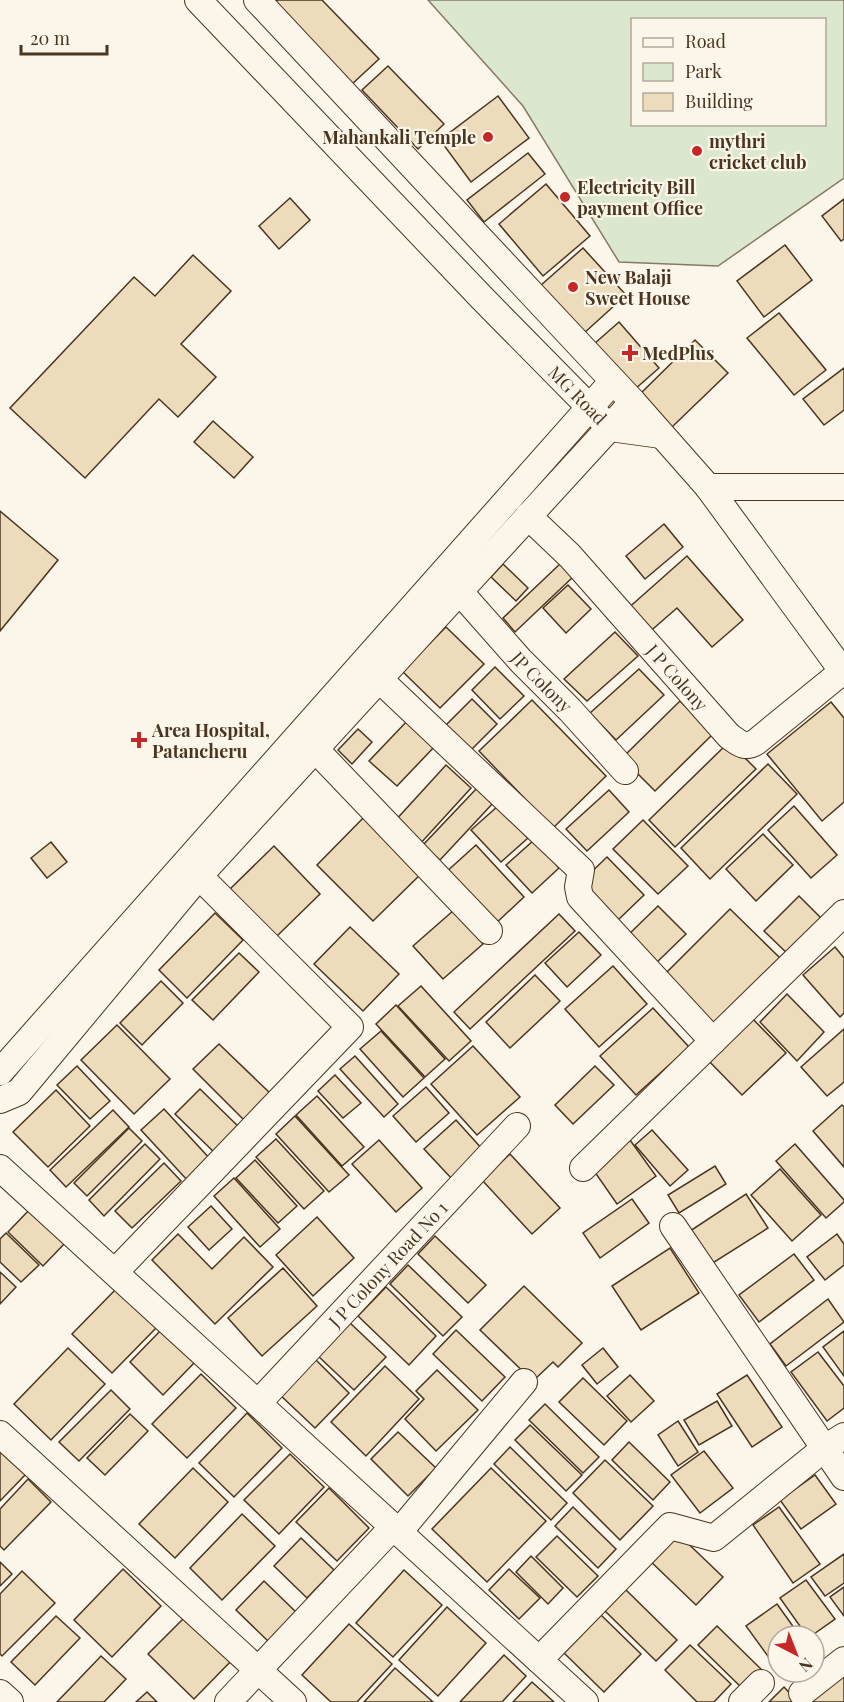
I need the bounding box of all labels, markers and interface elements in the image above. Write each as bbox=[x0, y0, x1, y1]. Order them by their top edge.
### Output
scale bar bbox=[21, 18, 106, 56]
legend bbox=[631, 18, 826, 126]
text: 20 m bbox=[30, 26, 70, 50]
text: Road bbox=[685, 29, 726, 53]
text: Park bbox=[685, 59, 722, 83]
text: Building bbox=[685, 89, 753, 113]
place label: Mahankali Temple bbox=[322, 125, 476, 149]
place label: mythri cricket club bbox=[709, 129, 807, 174]
marker: Mahankali Temple bbox=[481, 130, 495, 144]
marker: mythri cricket club bbox=[690, 144, 704, 158]
place label: Electricity Bill payment Office bbox=[577, 175, 703, 220]
marker: Electricity Bill payment Office bbox=[558, 190, 572, 204]
place label: New Balaji Sweet House bbox=[585, 265, 690, 310]
marker: New Balaji Sweet House bbox=[566, 280, 580, 294]
place label: MedPlus bbox=[642, 341, 714, 365]
marker: MedPlus bbox=[623, 346, 637, 360]
street label: MG Road bbox=[543, 360, 612, 430]
street label: J P Colony bbox=[641, 638, 713, 716]
street label: JP Colony bbox=[505, 646, 578, 718]
place label: Area Hospital, Patancheru bbox=[151, 718, 270, 763]
marker: Area Hospital, Patancheru bbox=[130, 731, 148, 749]
street label: J P Colony Road No 1 bbox=[322, 1196, 453, 1333]
north arrow bbox=[766, 1624, 826, 1684]
text: N bbox=[795, 1654, 818, 1677]

